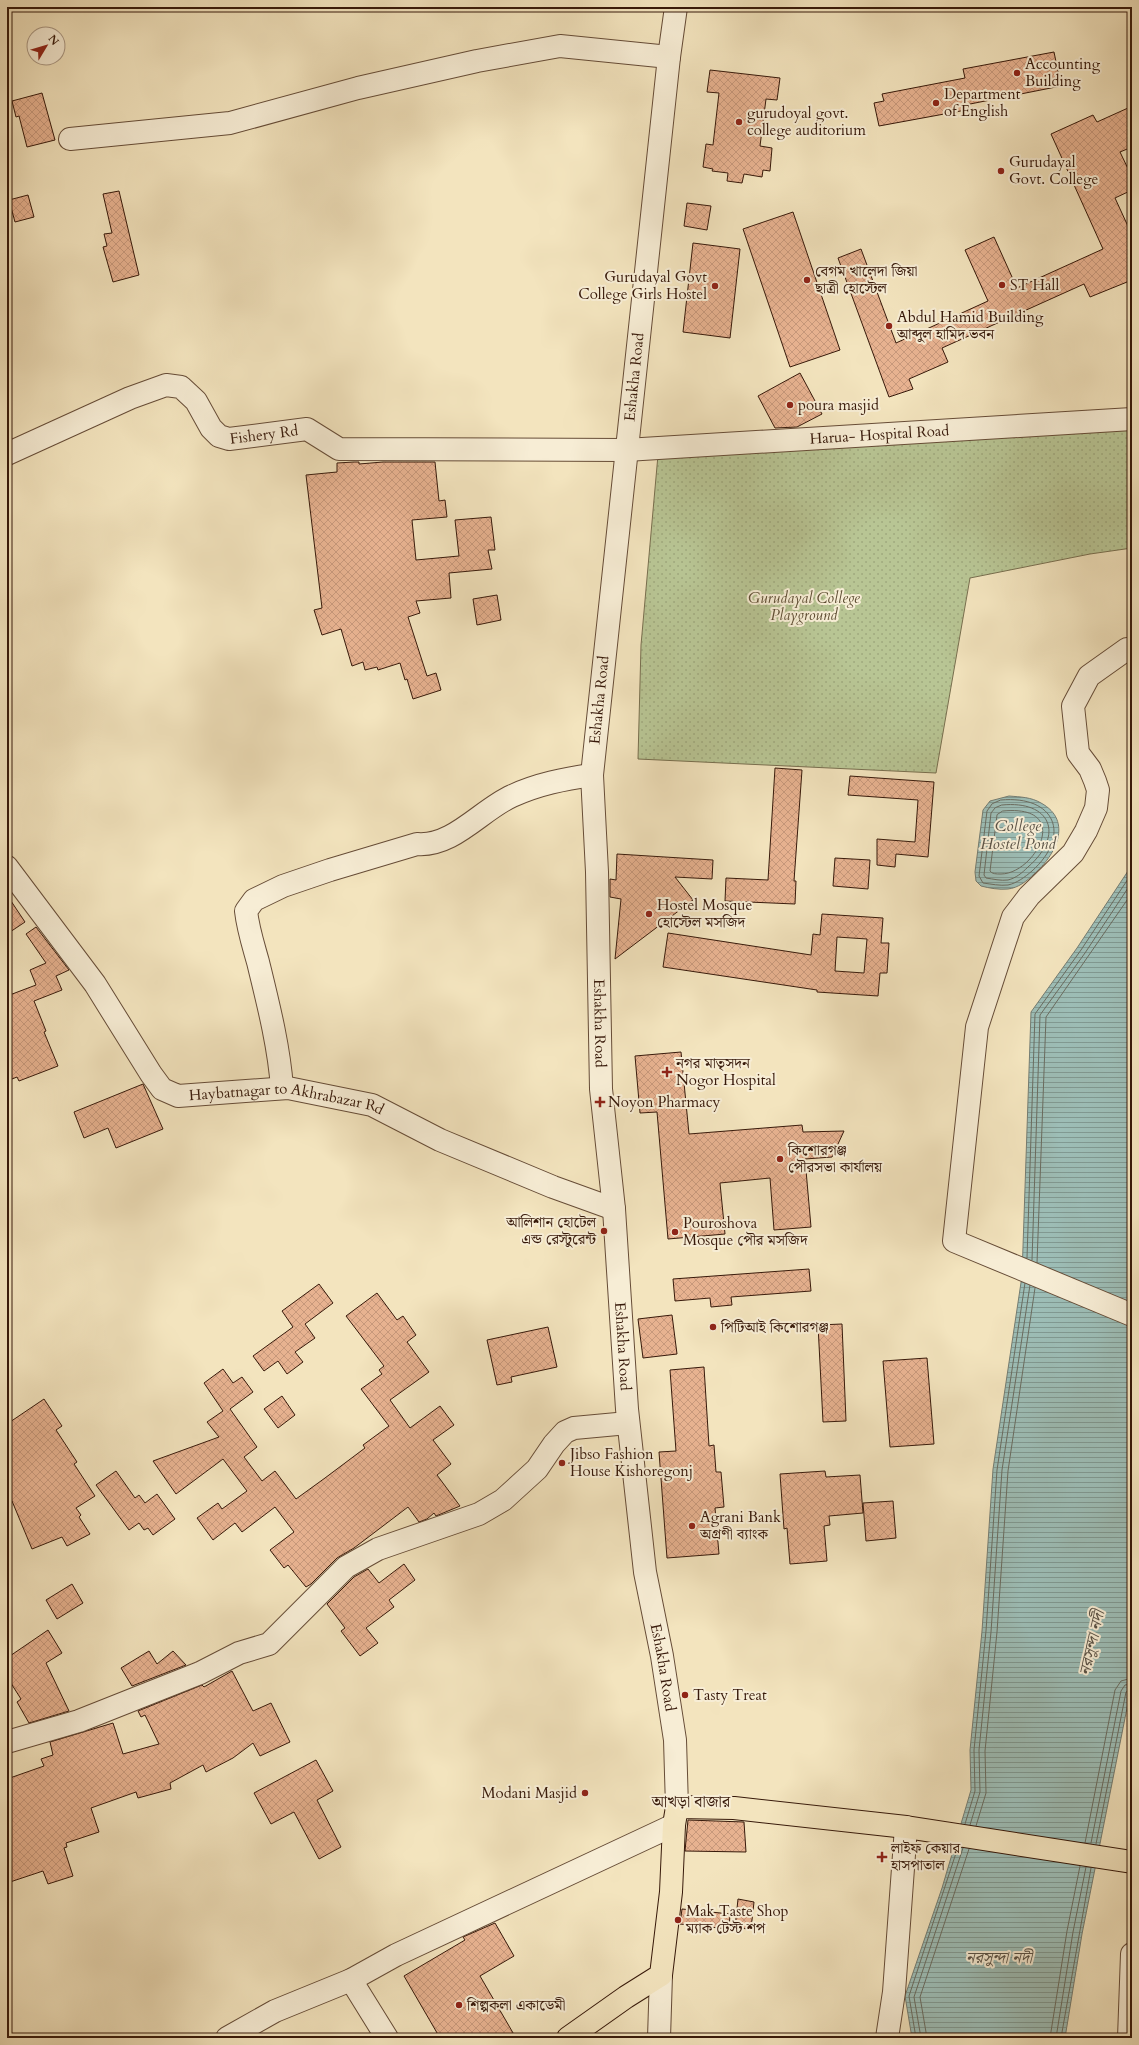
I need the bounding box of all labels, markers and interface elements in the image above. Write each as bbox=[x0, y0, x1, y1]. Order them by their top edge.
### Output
north arrow bbox=[26, 26, 66, 66]
text: N bbox=[45, 32, 63, 49]
place label: Accounting Building bbox=[1025, 54, 1101, 91]
marker: Accounting Building bbox=[1012, 68, 1022, 78]
place label: Department of English bbox=[944, 84, 1021, 121]
marker: Department of English bbox=[931, 98, 941, 108]
place label: gurudoyal govt. college auditorium bbox=[747, 103, 866, 140]
marker: gurudoyal govt. college auditorium bbox=[734, 117, 744, 127]
place label: Gurudayal Govt. College bbox=[1009, 152, 1099, 189]
marker: Gurudayal Govt. College bbox=[996, 166, 1006, 176]
place label: বেগম খালেদা জিয়া ছাত্রী হোস্টেল bbox=[814, 261, 917, 298]
place label: Gurudayal Govt College Girls Hostel bbox=[578, 267, 707, 304]
marker: বেগম খালেদা জিয়া ছাত্রী হোস্টেল bbox=[802, 275, 812, 285]
place label: ST Hall bbox=[1010, 275, 1059, 295]
marker: ST Hall bbox=[997, 280, 1007, 290]
marker: Gurudayal Govt College Girls Hostel bbox=[710, 281, 720, 291]
place label: Abdul Hamid Building আব্দুল হামিদ ভবন bbox=[896, 307, 1044, 344]
marker: Abdul Hamid Building আব্দুল হামিদ ভবন bbox=[884, 321, 894, 331]
street label: Eshakha Road bbox=[619, 332, 649, 422]
place label: poura masjid bbox=[798, 395, 879, 415]
marker: poura masjid bbox=[785, 400, 795, 410]
street label: Fishery Rd bbox=[229, 420, 299, 449]
street label: Harua- Hospital Road bbox=[809, 420, 950, 449]
park label: Gurudayal College Playground bbox=[748, 588, 860, 625]
street label: Eshakha Road bbox=[584, 655, 614, 745]
water label: College Hostel Pond bbox=[980, 815, 1057, 855]
place label: Hostel Mosque হোস্টেল মসজিদ bbox=[657, 895, 753, 932]
marker: Hostel Mosque হোস্টেল মসজিদ bbox=[644, 909, 654, 919]
street label: Eshakha Road bbox=[589, 979, 611, 1068]
place label: নগর মাতৃসদন Nogor Hospital bbox=[675, 1053, 776, 1090]
marker: নগর মাতৃসদন Nogor Hospital bbox=[661, 1066, 673, 1078]
street label: Haybatnagar to Akhrabazar Rd bbox=[188, 1078, 387, 1119]
place label: Noyon Pharmacy bbox=[608, 1092, 721, 1112]
marker: Noyon Pharmacy bbox=[595, 1097, 605, 1107]
place label: কিশোরগঞ্জ পৌরসভা কার্যালয় bbox=[787, 1140, 883, 1177]
marker: কিশোরগঞ্জ পৌরসভা কার্যালয় bbox=[775, 1154, 785, 1164]
place label: আলিশান হোটেল এন্ড রেস্টুরেন্ট bbox=[505, 1212, 597, 1249]
place label: Pouroshova Mosque পৌর মসজিদ bbox=[683, 1213, 809, 1250]
marker: আলিশান হোটেল এন্ড রেস্টুরেন্ট bbox=[599, 1226, 609, 1236]
marker: Pouroshova Mosque পৌর মসজিদ bbox=[670, 1227, 680, 1237]
street label: Eshakha Road bbox=[610, 1301, 636, 1391]
place label: পিটিআই কিশোরগঞ্জ bbox=[720, 1317, 829, 1337]
marker: পিটিআই কিশোরগঞ্জ bbox=[708, 1322, 718, 1332]
place label: Jibso Fashion House Kishoregonj bbox=[568, 1444, 693, 1481]
marker: Jibso Fashion House Kishoregonj bbox=[557, 1458, 567, 1468]
place label: Agrani Bank অগ্রণী ব্যাংক bbox=[699, 1507, 781, 1544]
marker: Agrani Bank অগ্রণী ব্যাংক bbox=[687, 1521, 697, 1531]
water label: নরসুন্দা নদী bbox=[1074, 1607, 1111, 1678]
street label: Eshakha Road bbox=[646, 1622, 680, 1713]
place label: Tasty Treat bbox=[693, 1685, 767, 1705]
marker: Tasty Treat bbox=[680, 1690, 690, 1700]
place label: Modani Masjid bbox=[481, 1783, 577, 1803]
marker: Modani Masjid bbox=[580, 1788, 590, 1798]
district label: আখড়া বাজার bbox=[651, 1791, 731, 1813]
place label: লাইফ কেয়ার হাসপাতাল bbox=[890, 1838, 961, 1875]
marker: লাইফ কেয়ার হাসপাতাল bbox=[876, 1851, 888, 1863]
place label: Mak Taste Shop ম্যাক টেস্ট শপ bbox=[685, 1901, 789, 1938]
marker: Mak Taste Shop ম্যাক টেস্ট শপ bbox=[673, 1915, 683, 1925]
water label: নরসুন্দা নদী bbox=[966, 1947, 1034, 1969]
place label: শিল্পকলা একাডেমী bbox=[466, 1995, 565, 2015]
marker: শিল্পকলা একাডেমী bbox=[454, 2000, 464, 2010]

